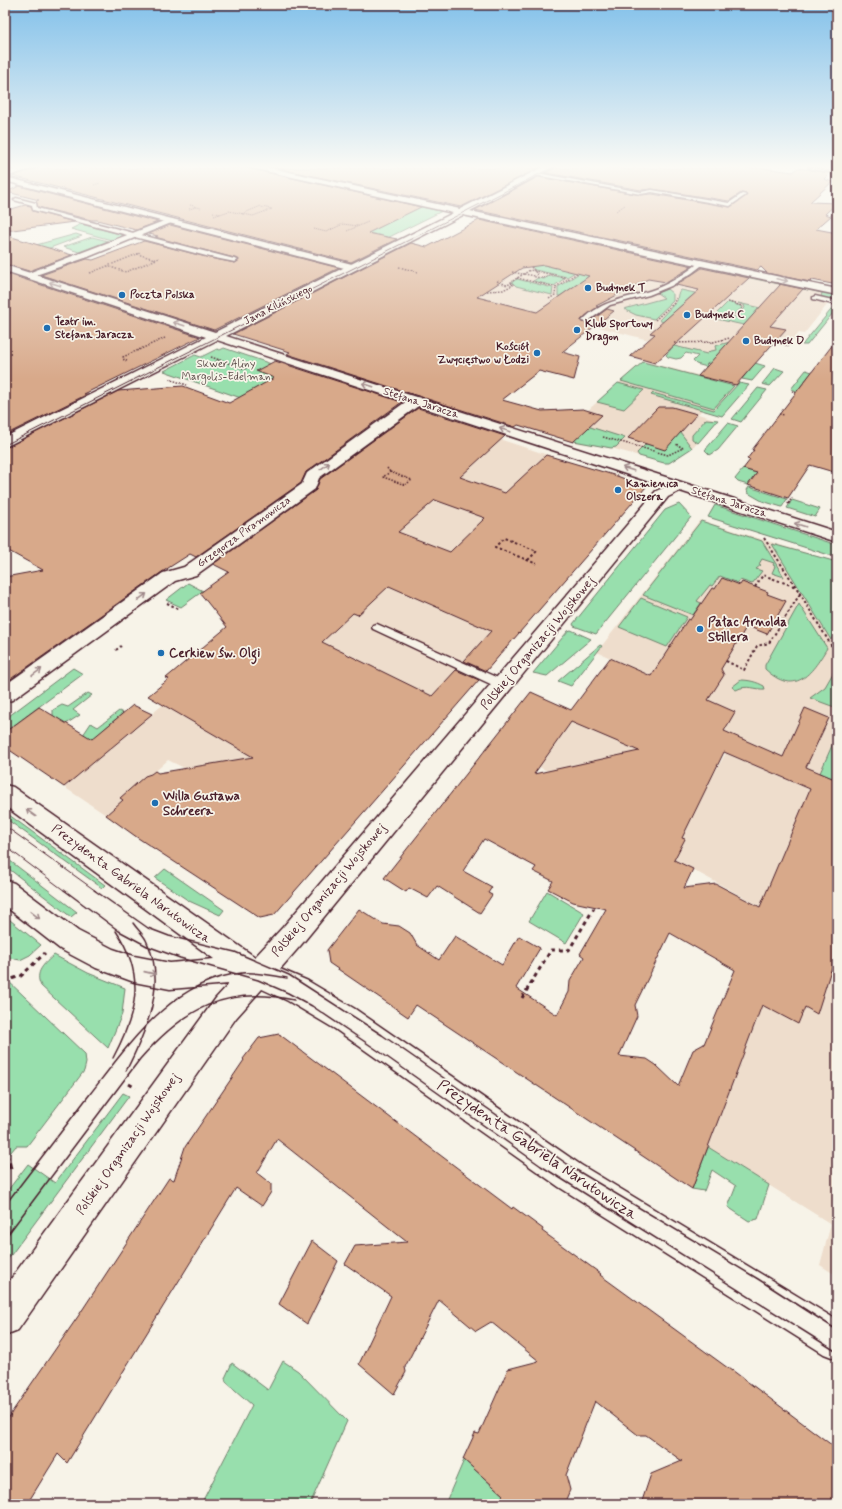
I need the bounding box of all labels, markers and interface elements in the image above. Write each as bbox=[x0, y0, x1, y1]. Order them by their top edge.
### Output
one-way arrow bbox=[775, 276, 788, 284]
one-way arrow bbox=[49, 280, 62, 287]
place label: Budynek T bbox=[596, 281, 646, 295]
street label: Jana Kilińskiego bbox=[241, 282, 315, 329]
marker: Budynek T bbox=[583, 283, 593, 293]
place label: Poczta Polska bbox=[130, 288, 195, 302]
marker: Poczta Polska bbox=[117, 290, 127, 300]
place label: Budynek C bbox=[695, 308, 745, 322]
marker: Budynek C bbox=[682, 310, 692, 320]
place label: Teatr im. Stefana Jaracza bbox=[55, 315, 134, 342]
place label: Klub Sportowy Dragon bbox=[585, 317, 653, 346]
one-way arrow bbox=[173, 320, 185, 328]
marker: Teatr im. Stefana Jaracza bbox=[42, 323, 52, 333]
marker: Klub Sportowy Dragon bbox=[572, 325, 582, 335]
place label: Budynek D bbox=[754, 334, 804, 348]
marker: Budynek D bbox=[741, 336, 751, 346]
place label: Kościół Zwycięstwo w Łodzi bbox=[437, 340, 529, 367]
marker: Kościół Zwycięstwo w Łodzi bbox=[532, 348, 542, 358]
park label: Skwer Aliny Margolis-Edelman bbox=[181, 357, 271, 385]
one-way arrow bbox=[362, 381, 374, 389]
street label: Stefana Jaracza bbox=[381, 384, 461, 422]
one-way arrow bbox=[499, 425, 511, 433]
one-way arrow bbox=[319, 462, 330, 470]
one-way arrow bbox=[623, 465, 635, 473]
place label: Kamienica Olszera bbox=[626, 477, 679, 504]
street label: Stefana Jaracza bbox=[689, 483, 769, 521]
marker: Kamienica Olszera bbox=[613, 485, 623, 495]
street label: Grzegorza Piramowicza bbox=[194, 493, 294, 571]
one-way arrow bbox=[794, 521, 807, 528]
street label: Polskiej Organizacji Wojskowej bbox=[477, 573, 599, 713]
one-way arrow bbox=[137, 592, 148, 601]
place label: Pałac Arnolda Stillera bbox=[708, 614, 787, 646]
marker: Pałac Arnolda Stillera bbox=[695, 624, 705, 634]
place label: Cerkiew św. Olgi bbox=[169, 645, 260, 665]
marker: Cerkiew św. Olgi bbox=[156, 648, 166, 658]
one-way arrow bbox=[31, 668, 42, 676]
place label: Willa Gustawa Schreera bbox=[162, 788, 240, 820]
marker: Willa Gustawa Schreera bbox=[150, 798, 160, 808]
one-way arrow bbox=[26, 809, 37, 817]
street label: Polskiej Organizacji Wojskowej bbox=[268, 820, 390, 960]
street label: Prezydenta Gabriela Narutowicza bbox=[48, 821, 214, 948]
one-way arrow bbox=[30, 911, 41, 919]
one-way arrow bbox=[143, 970, 156, 978]
street label: Polskiej Organizacji Wojskowej bbox=[72, 1070, 184, 1218]
street label: Prezydenta Gabriela Narutowicza bbox=[433, 1075, 641, 1225]

